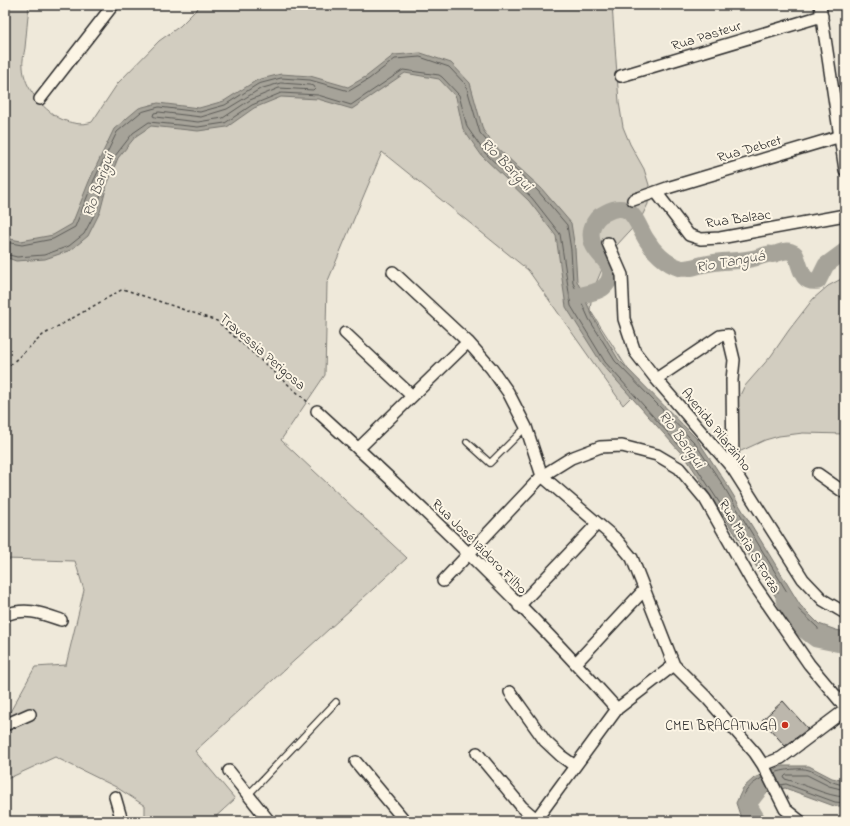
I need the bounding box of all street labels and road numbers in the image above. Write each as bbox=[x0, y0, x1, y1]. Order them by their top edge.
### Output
street label: Rua Pasteur bbox=[669, 16, 745, 57]
street label: Rua Debret bbox=[715, 130, 784, 169]
street label: Rua Balzac bbox=[704, 204, 773, 234]
street label: Travessia Perigosa bbox=[214, 309, 310, 396]
street label: Avenida Pilarzinho bbox=[675, 384, 756, 476]
street label: Rua José Izidoro Filho bbox=[426, 495, 531, 600]
street label: Rua Maria S Forza bbox=[712, 496, 785, 598]

